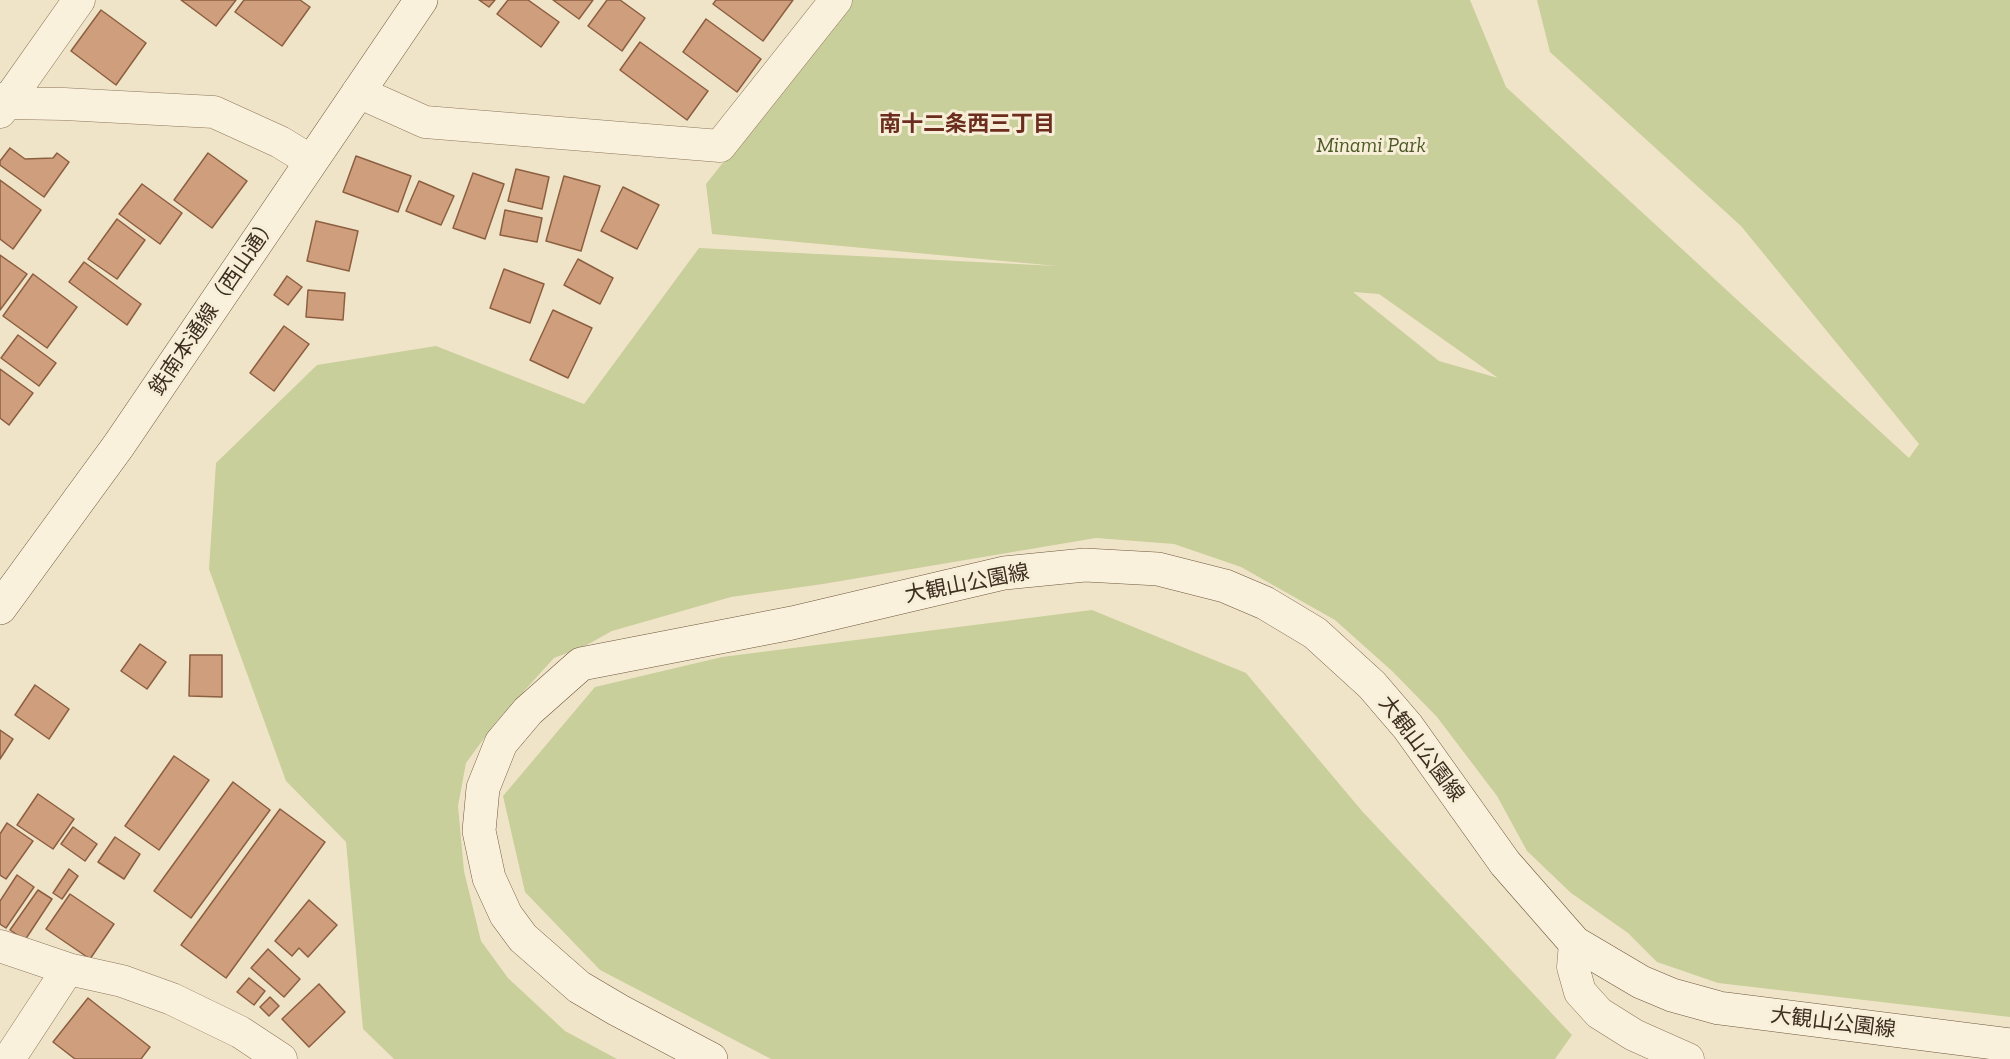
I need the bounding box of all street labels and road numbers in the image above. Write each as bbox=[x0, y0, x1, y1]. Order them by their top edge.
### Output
street label: 鉄南本通線（西山通） bbox=[145, 212, 283, 400]
street label: 大観山公園線 bbox=[903, 560, 1031, 608]
street label: 大観山公園線 bbox=[1373, 691, 1469, 807]
street label: 大観山公園線 bbox=[1769, 1003, 1897, 1043]

